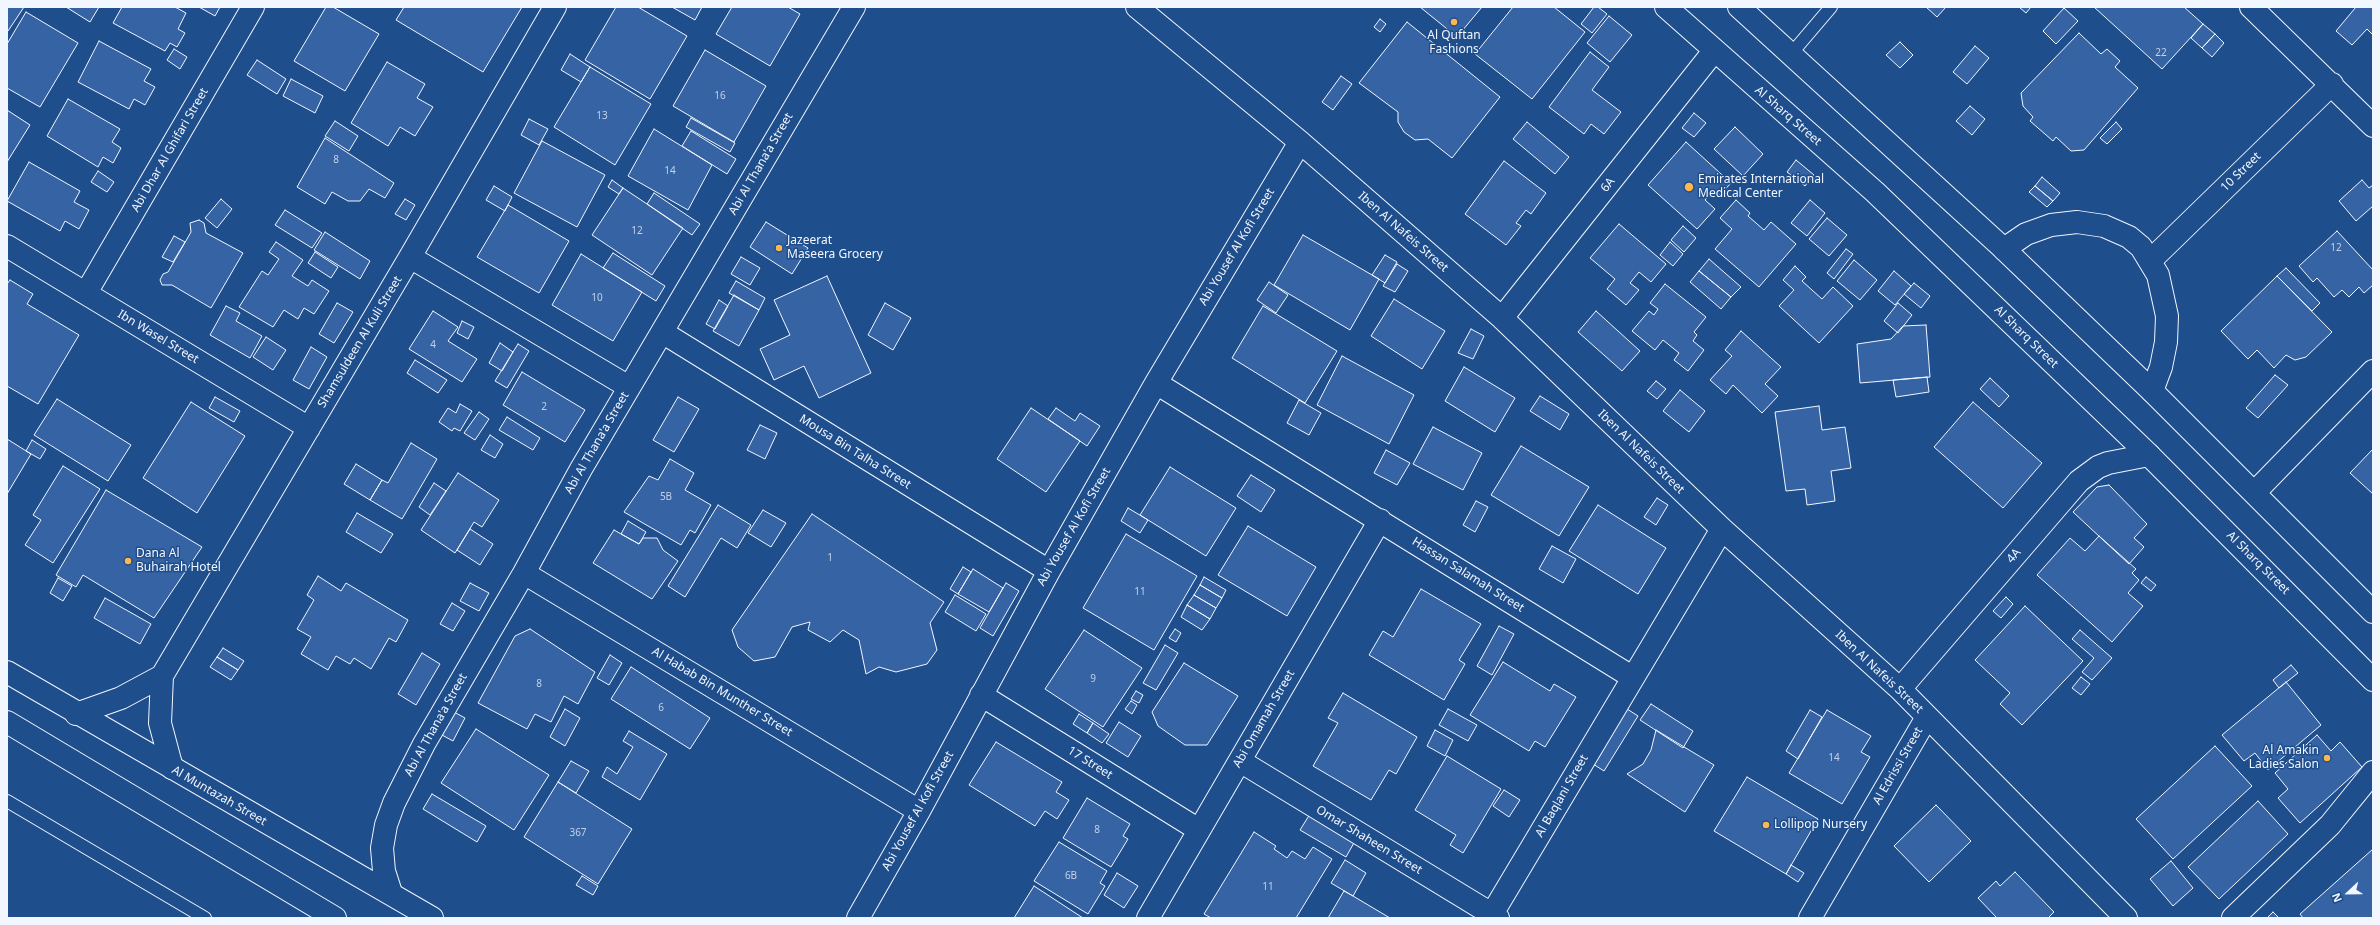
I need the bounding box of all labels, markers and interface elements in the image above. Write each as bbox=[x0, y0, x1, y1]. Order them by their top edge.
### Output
marker: Al Quftan Fashions bbox=[1449, 17, 1459, 27]
place label: Al Quftan Fashions bbox=[1427, 29, 1481, 57]
house number: 22 bbox=[2155, 47, 2167, 59]
street label: Al Sharq Street bbox=[1752, 83, 1824, 149]
street label: Abi Dhar Al Ghifari Street bbox=[129, 85, 211, 215]
house number: 16 bbox=[714, 90, 726, 102]
house number: 13 bbox=[596, 110, 608, 122]
street label: Abi Al Thana'a Street bbox=[726, 110, 796, 218]
street label: 10 Street bbox=[2218, 149, 2264, 195]
house number: 8 bbox=[333, 154, 339, 166]
house number: 14 bbox=[664, 165, 676, 177]
place label: Emirates International Medical Center bbox=[1698, 173, 1824, 201]
street label: 6A bbox=[1598, 175, 1618, 195]
marker: Emirates International Medical Center bbox=[1683, 181, 1695, 193]
street label: Abi Yousef Al Kofi Street bbox=[1196, 186, 1278, 308]
street label: Iben Al Nafeis Street bbox=[1355, 189, 1451, 275]
house number: 12 bbox=[631, 225, 643, 237]
place label: Jazeerat Maseera Grocery bbox=[787, 234, 883, 262]
house number: 12 bbox=[2330, 242, 2342, 254]
marker: Jazeerat Maseera Grocery bbox=[774, 243, 784, 253]
street label: Shamsuldeen Al Kuli Street bbox=[315, 273, 405, 411]
house number: 10 bbox=[591, 292, 603, 304]
street label: Al Sharq Street bbox=[1991, 303, 2061, 371]
street label: Ibn Wasel Street bbox=[115, 307, 201, 367]
house number: 4 bbox=[430, 339, 436, 351]
street label: Abi Al Thana'a Street bbox=[562, 389, 632, 497]
house number: 2 bbox=[541, 401, 547, 413]
street label: Iben Al Nafeis Street bbox=[1595, 407, 1687, 497]
street label: Mousa Bin Talha Street bbox=[797, 412, 913, 492]
street label: Abi Yousef Al Kofi Street bbox=[1034, 465, 1114, 589]
house number: 5B bbox=[660, 491, 672, 503]
street label: Al Sharq Street bbox=[2223, 528, 2293, 598]
street label: Hassan Salamah Street bbox=[1409, 535, 1527, 615]
street label: 4A bbox=[2004, 546, 2024, 566]
place label: Dana Al Buhairah Hotel bbox=[136, 547, 221, 575]
house number: 1 bbox=[827, 552, 833, 564]
marker: Dana Al Buhairah Hotel bbox=[123, 556, 133, 566]
house number: 11 bbox=[1134, 586, 1146, 598]
street label: Iben Al Nafeis Street bbox=[1832, 628, 1926, 716]
street label: Al Habab Bin Munther Street bbox=[649, 644, 795, 740]
street label: Abi Omamah Street bbox=[1230, 668, 1298, 770]
street label: Abi Al Thana'a Street bbox=[402, 671, 470, 779]
house number: 9 bbox=[1090, 673, 1096, 685]
house number: 8 bbox=[536, 678, 542, 690]
house number: 6 bbox=[658, 702, 664, 714]
street label: Al Edrissi Street bbox=[1870, 725, 1926, 807]
street label: 17 Street bbox=[1065, 744, 1115, 782]
place label: Al Amakin Ladies Salon bbox=[2249, 744, 2319, 772]
street label: Abi Yousef Al Kofi Street bbox=[879, 749, 957, 873]
street label: Al Baqlani Street bbox=[1533, 752, 1591, 840]
house number: 14 bbox=[1828, 752, 1840, 764]
marker: Al Amakin Ladies Salon bbox=[2322, 753, 2332, 763]
street label: Al Muntazah Street bbox=[169, 763, 269, 829]
street label: Omar Shaheen Street bbox=[1313, 803, 1425, 877]
place label: Lollipop Nursery bbox=[1774, 818, 1867, 832]
marker: Lollipop Nursery bbox=[1761, 820, 1771, 830]
house number: 8 bbox=[1094, 824, 1100, 836]
house number: 367 bbox=[569, 827, 587, 839]
house number: 6B bbox=[1065, 870, 1077, 882]
north arrow bbox=[2328, 873, 2368, 913]
house number: 11 bbox=[1262, 881, 1274, 893]
text: N bbox=[2328, 891, 2345, 905]

